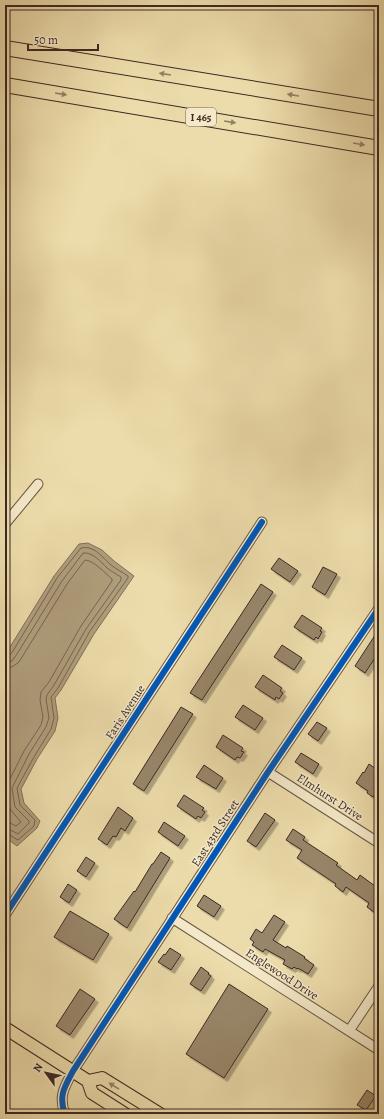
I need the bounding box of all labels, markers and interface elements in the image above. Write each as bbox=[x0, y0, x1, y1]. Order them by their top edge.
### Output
scale bar bbox=[28, 26, 98, 52]
text: 50 m bbox=[34, 32, 58, 48]
one-way arrow bbox=[159, 71, 171, 77]
one-way arrow bbox=[55, 91, 67, 97]
one-way arrow bbox=[287, 92, 300, 98]
road number: I 465 bbox=[186, 108, 216, 126]
one-way arrow bbox=[224, 119, 237, 125]
one-way arrow bbox=[352, 141, 365, 147]
street label: Faris Avenue bbox=[101, 682, 149, 742]
street label: Elmhurst Drive bbox=[294, 770, 366, 824]
street label: East 43rd Street bbox=[187, 796, 243, 870]
street label: Englewood Drive bbox=[243, 945, 321, 1003]
north arrow bbox=[26, 1053, 66, 1093]
text: N bbox=[30, 1060, 47, 1075]
one-way arrow bbox=[108, 1082, 120, 1089]

